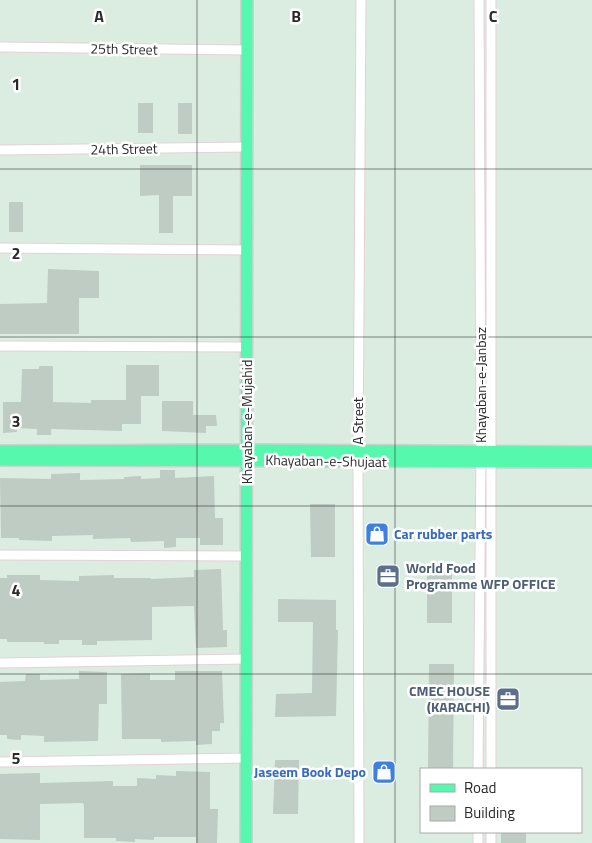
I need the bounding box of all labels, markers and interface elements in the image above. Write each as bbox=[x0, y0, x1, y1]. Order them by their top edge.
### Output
text: A bbox=[94, 4, 104, 28]
text: B bbox=[291, 4, 301, 28]
text: C bbox=[489, 4, 498, 28]
street label: 25th Street bbox=[90, 37, 158, 60]
text: 1 bbox=[12, 72, 20, 96]
street label: 24th Street bbox=[90, 137, 158, 160]
text: 2 bbox=[12, 241, 20, 265]
street label: Khayaban-e-Janbaz bbox=[470, 327, 491, 443]
street label: Khayaban-e-Mujahid bbox=[236, 360, 257, 484]
street label: A Street bbox=[347, 397, 368, 445]
text: 3 bbox=[12, 409, 20, 433]
street label: Khayaban-e-Shujaat bbox=[265, 449, 387, 472]
shop icon: Car rubber parts bbox=[364, 521, 390, 547]
place label: Car rubber parts bbox=[394, 523, 493, 544]
place label: World Food Programme WFP OFFICE bbox=[406, 557, 556, 594]
office icon: World Food Programme WFP OFFICE bbox=[375, 563, 401, 589]
text: 4 bbox=[12, 578, 21, 602]
place label: CMEC HOUSE (KARACHI) bbox=[409, 680, 490, 717]
office icon: CMEC HOUSE (KARACHI) bbox=[495, 686, 521, 712]
text: 5 bbox=[12, 746, 21, 770]
shop icon: Jaseem Book Depo bbox=[371, 759, 397, 785]
place label: Jaseem Book Depo bbox=[254, 761, 366, 782]
legend bbox=[420, 768, 582, 833]
text: Road bbox=[464, 776, 496, 799]
text: Building bbox=[464, 801, 515, 824]

